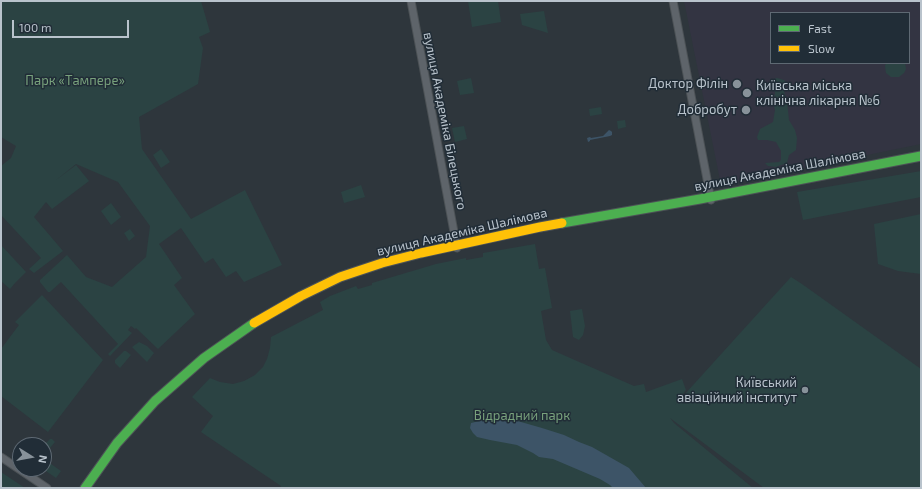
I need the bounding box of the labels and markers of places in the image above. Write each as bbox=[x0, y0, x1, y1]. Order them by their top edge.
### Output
place label: Доктор Філін bbox=[648, 76, 728, 92]
marker: Доктор Філін bbox=[731, 78, 743, 90]
place label: Київська міська клінічна лікарня №6 bbox=[756, 78, 880, 109]
marker: Київська міська клінічна лікарня №6 bbox=[741, 87, 753, 99]
place label: Добробут bbox=[677, 102, 737, 118]
marker: Добробут bbox=[740, 104, 752, 116]
place label: Київський авіаційний інститут bbox=[677, 375, 797, 406]
marker: Київський авіаційний інститут bbox=[800, 385, 810, 395]

